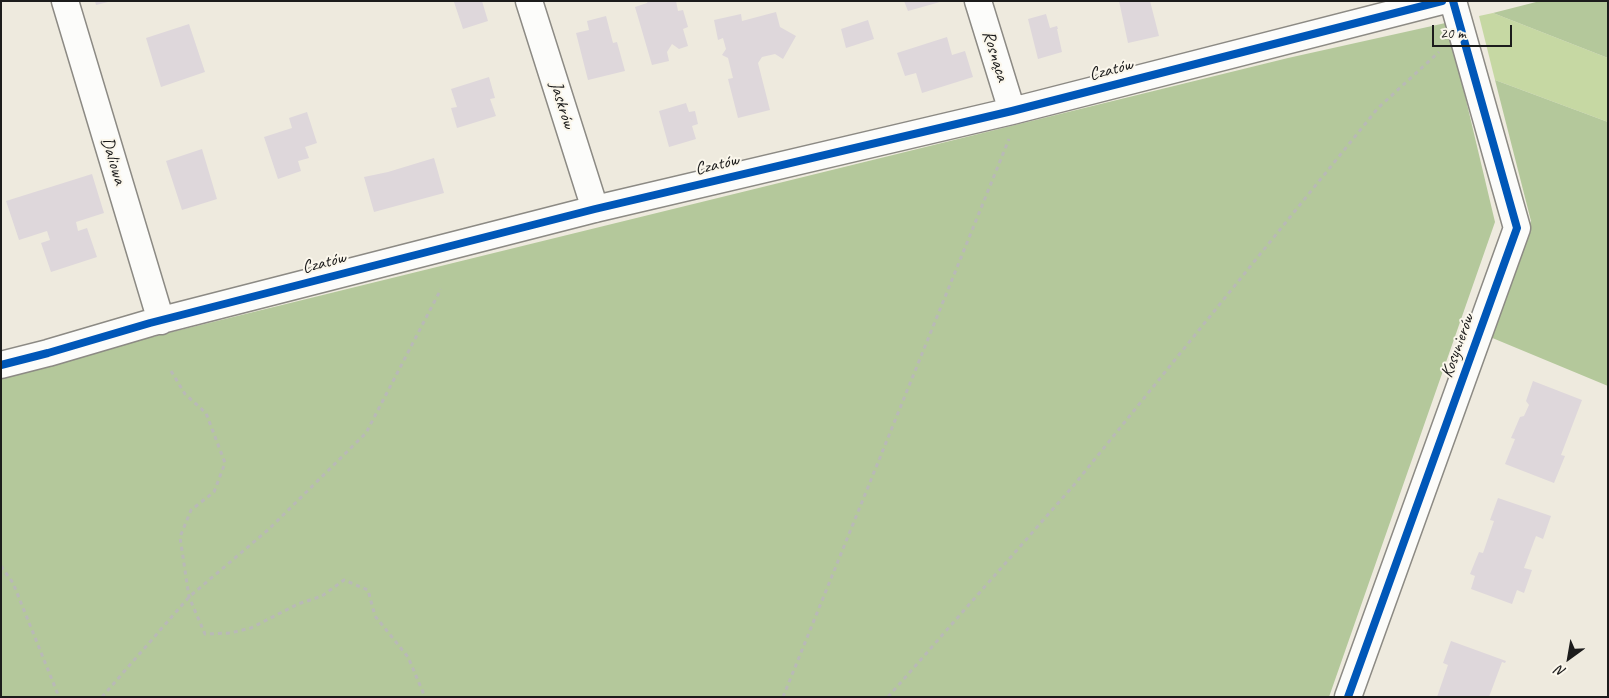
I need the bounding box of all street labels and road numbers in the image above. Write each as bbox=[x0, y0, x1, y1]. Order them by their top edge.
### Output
street label: Rosnąca bbox=[977, 28, 1013, 84]
street label: Czatów bbox=[1087, 54, 1135, 86]
street label: Jaskrów bbox=[545, 79, 579, 131]
street label: Daliowa bbox=[96, 135, 130, 187]
street label: Czatów bbox=[693, 150, 741, 180]
street label: Czatów bbox=[300, 247, 348, 279]
street label: Kosynierów bbox=[1437, 311, 1479, 381]

